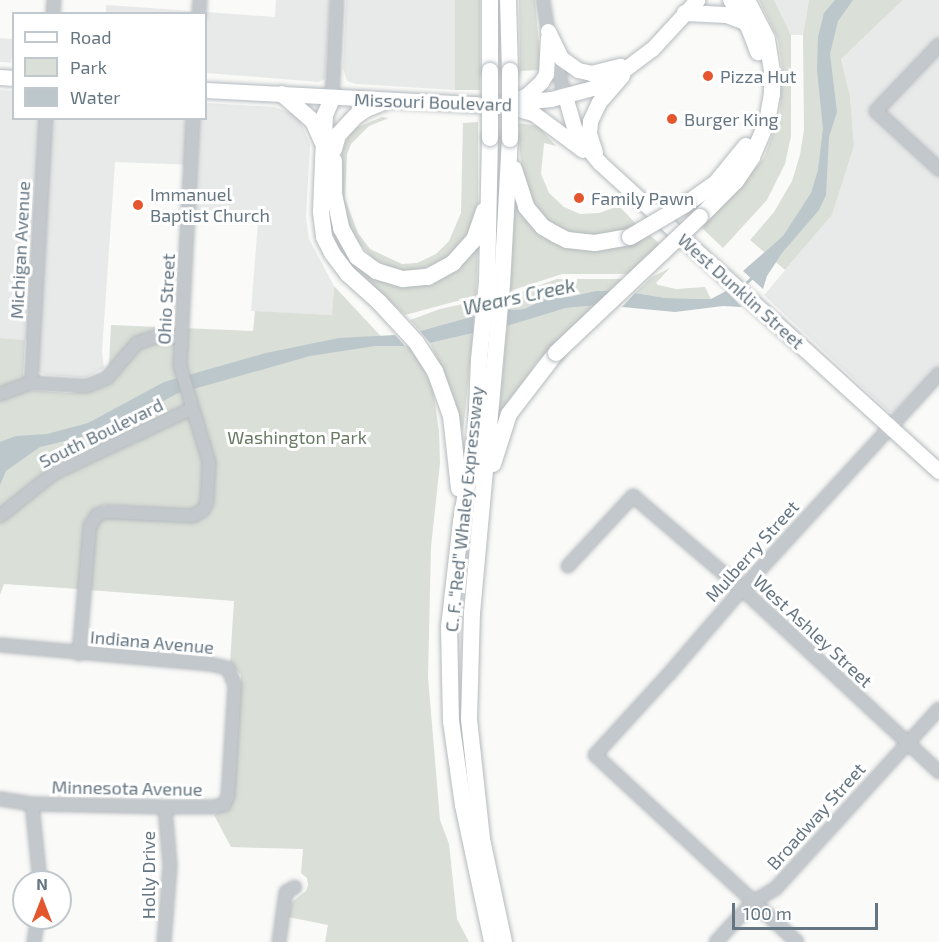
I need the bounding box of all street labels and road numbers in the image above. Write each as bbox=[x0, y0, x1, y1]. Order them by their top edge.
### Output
street label: Missouri Boulevard bbox=[354, 88, 512, 116]
street label: Michigan Avenue bbox=[6, 180, 34, 320]
street label: West Dunklin Street bbox=[673, 229, 809, 353]
street label: Ohio Street bbox=[153, 253, 179, 345]
street label: C. F. “Red” Whaley Expressway bbox=[440, 384, 488, 634]
street label: South Boulevard bbox=[36, 394, 166, 472]
street label: Mulberry Street bbox=[701, 496, 803, 606]
street label: West Ashley Street bbox=[749, 570, 877, 692]
street label: Indiana Avenue bbox=[89, 626, 215, 658]
street label: Broadway Street bbox=[762, 758, 870, 874]
street label: Minnesota Avenue bbox=[51, 776, 203, 800]
street label: Holly Drive bbox=[137, 831, 159, 919]

